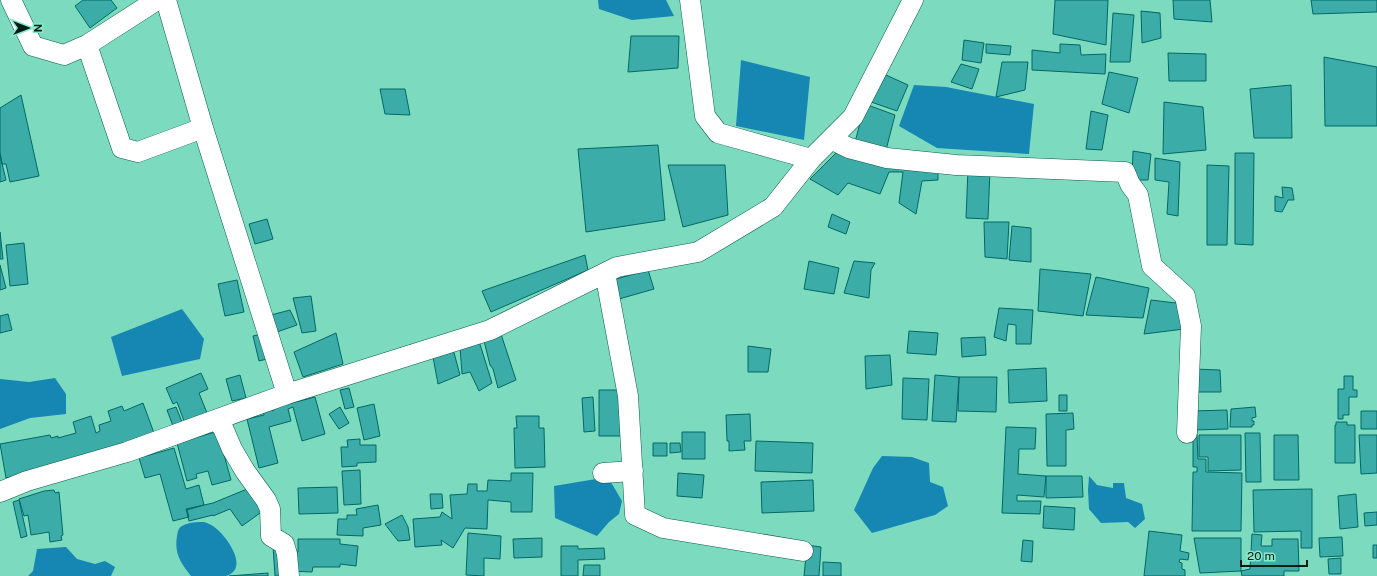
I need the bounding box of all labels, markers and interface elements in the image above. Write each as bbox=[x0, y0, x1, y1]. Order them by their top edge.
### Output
north arrow bbox=[8, 8, 48, 48]
text: N bbox=[32, 24, 44, 32]
scale bar bbox=[1241, 542, 1307, 568]
text: 20 m bbox=[1247, 549, 1275, 563]

